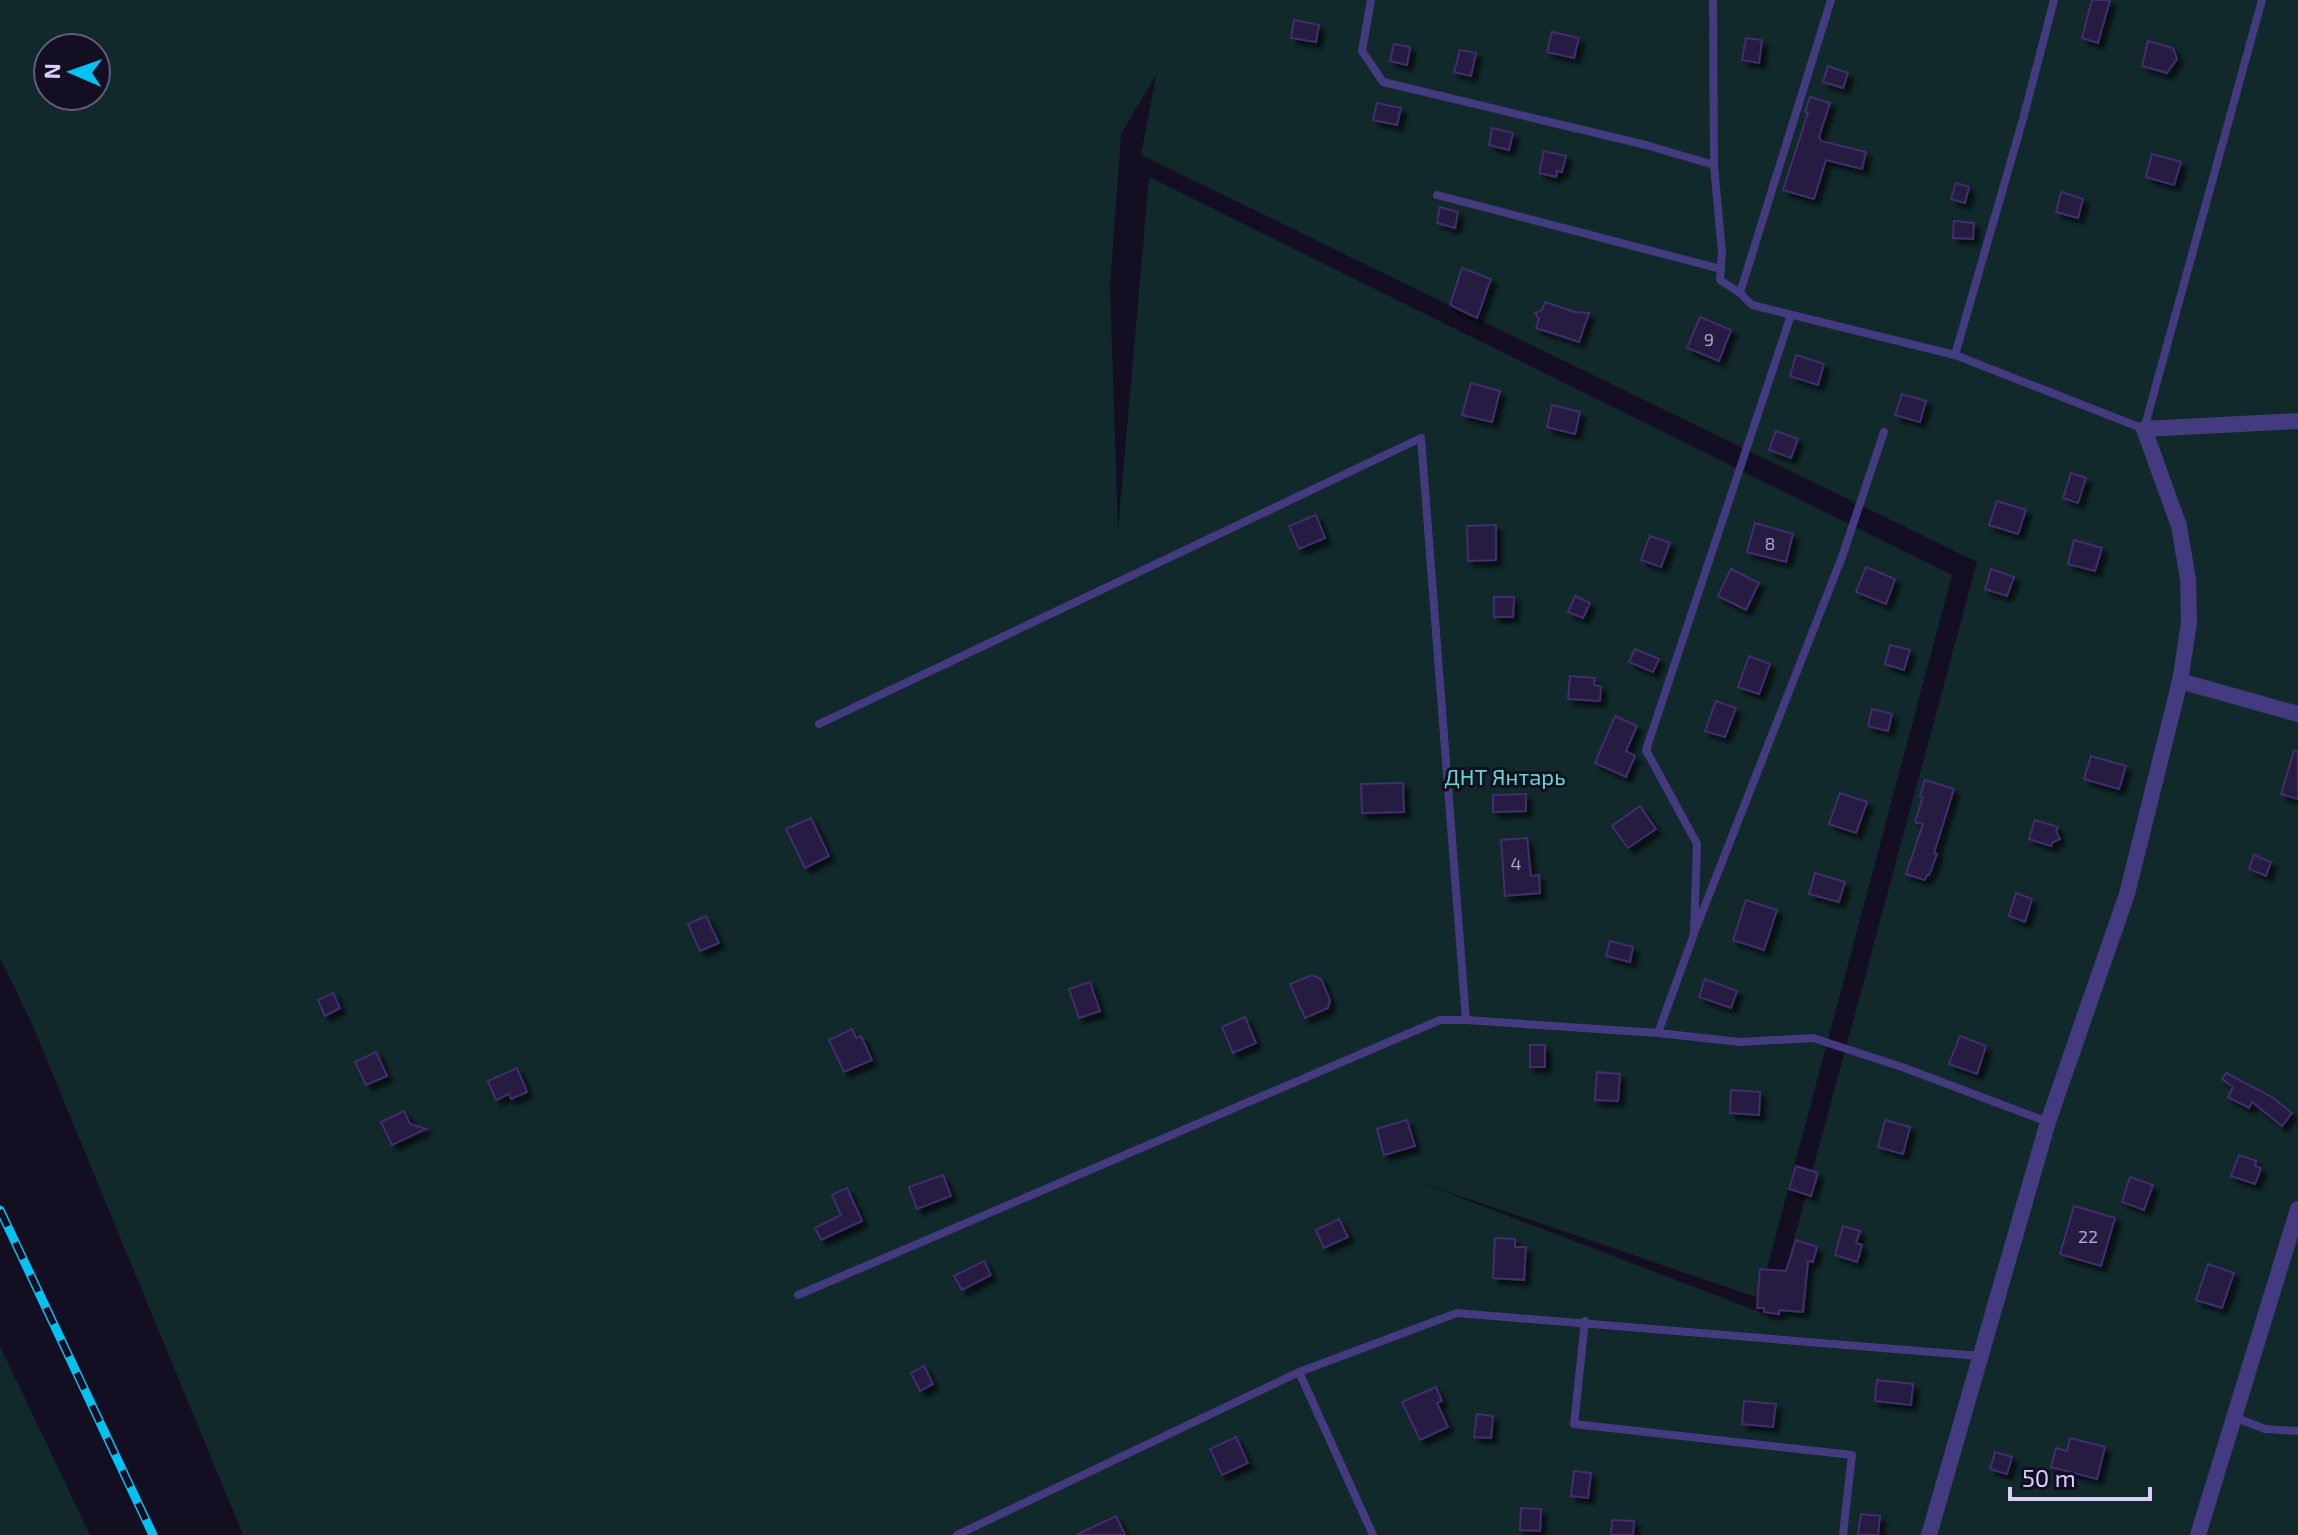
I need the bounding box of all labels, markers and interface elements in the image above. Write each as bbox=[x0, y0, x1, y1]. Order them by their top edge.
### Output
north arrow bbox=[32, 32, 112, 112]
text: N bbox=[38, 63, 64, 80]
house number: 9 bbox=[1704, 328, 1714, 350]
house number: 8 bbox=[1765, 532, 1775, 554]
park label: ДНТ Янтарь bbox=[1444, 763, 1566, 789]
house number: 4 bbox=[1510, 852, 1522, 874]
house number: 22 bbox=[2078, 1225, 2098, 1247]
scale bar bbox=[2010, 1451, 2150, 1501]
text: 50 m bbox=[2022, 1463, 2076, 1492]

